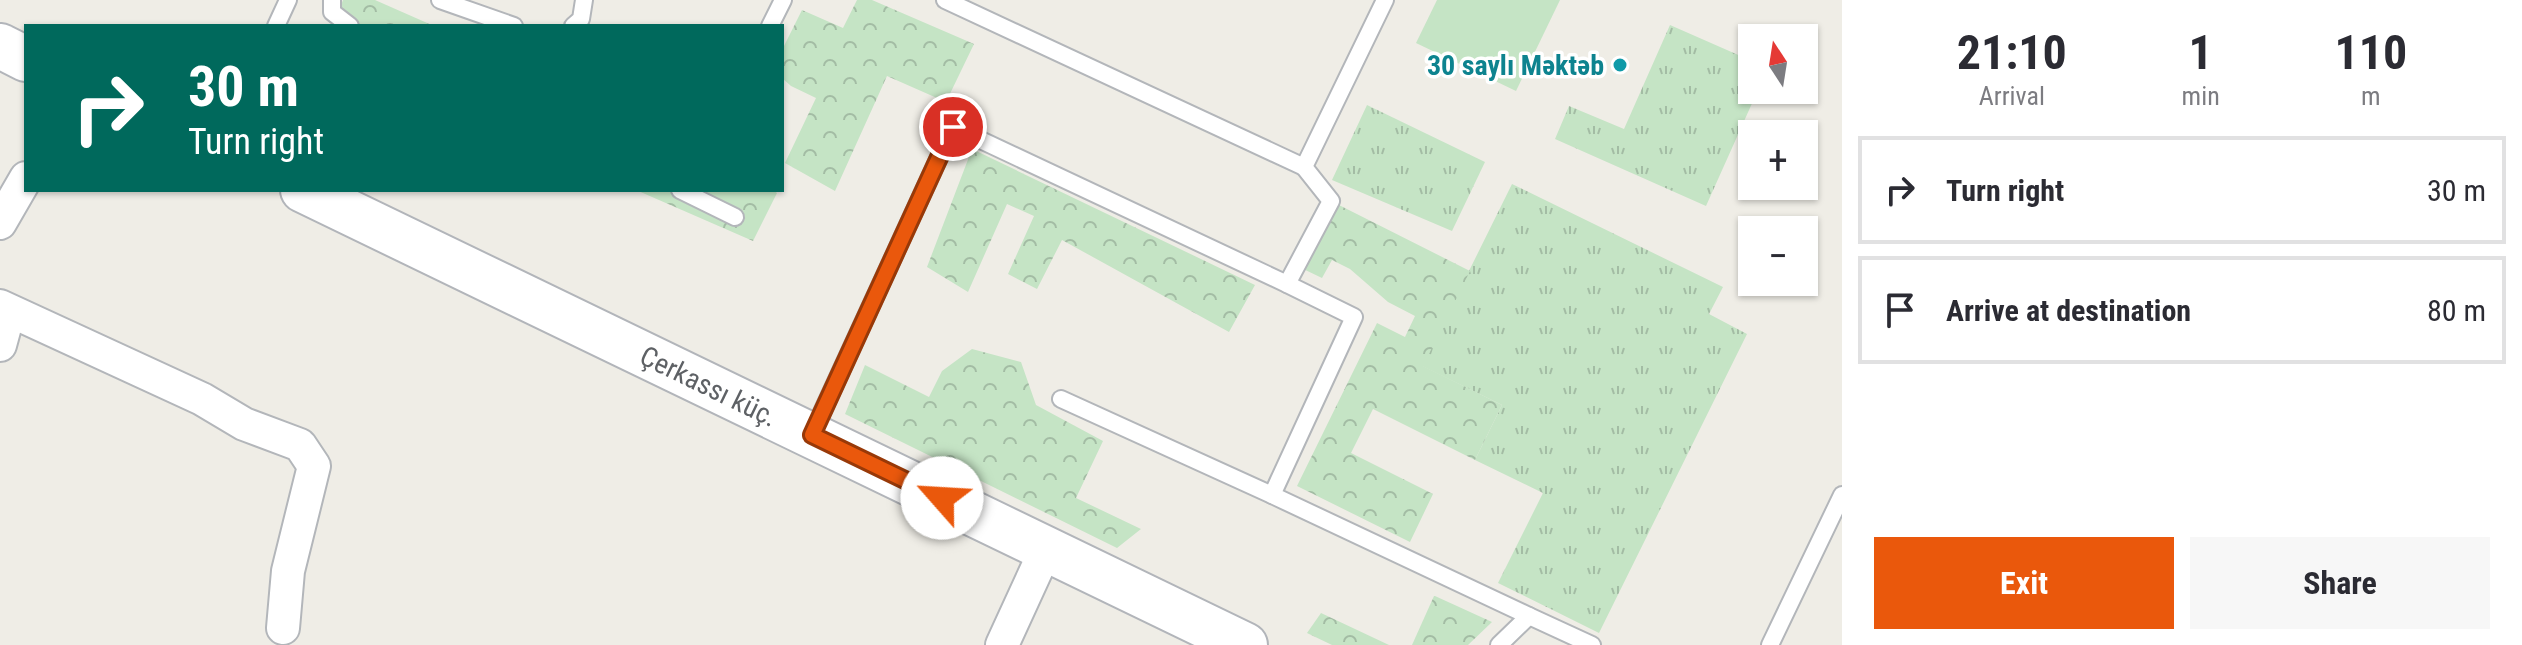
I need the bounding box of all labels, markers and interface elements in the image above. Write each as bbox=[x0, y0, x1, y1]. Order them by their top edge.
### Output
north arrow bbox=[1738, 24, 1818, 104]
map controls bbox=[1738, 24, 1818, 296]
text: 21:10 bbox=[1957, 24, 2067, 81]
text: 1 bbox=[2189, 24, 2213, 81]
text: 110 bbox=[2334, 24, 2407, 81]
place label: 30 saylı Məktəb bbox=[1427, 49, 1604, 82]
text: 30 m bbox=[188, 54, 299, 120]
icon: right bbox=[56, 56, 160, 160]
marker: 30 saylı Məktəb bbox=[1611, 56, 1629, 74]
text: Arrival bbox=[1979, 81, 2045, 111]
text: min bbox=[2182, 81, 2220, 111]
text: m bbox=[2361, 81, 2381, 111]
pin bbox=[919, 93, 987, 161]
icon: arrive bbox=[931, 105, 975, 149]
button: + bbox=[1738, 120, 1818, 200]
text: Turn right bbox=[188, 121, 324, 163]
icon: right bbox=[1878, 168, 1922, 212]
text: Turn right bbox=[1946, 173, 2064, 208]
text: 30 m bbox=[2427, 173, 2486, 208]
button: − bbox=[1738, 216, 1818, 296]
icon: arrive bbox=[1878, 288, 1922, 332]
text: Arrive at destination bbox=[1946, 293, 2191, 328]
text: 80 m bbox=[2427, 293, 2486, 328]
street label: Çerkassı küç. bbox=[635, 339, 783, 434]
position arrow bbox=[900, 456, 984, 540]
button: Exit bbox=[1874, 537, 2174, 629]
button: Share bbox=[2190, 537, 2490, 629]

